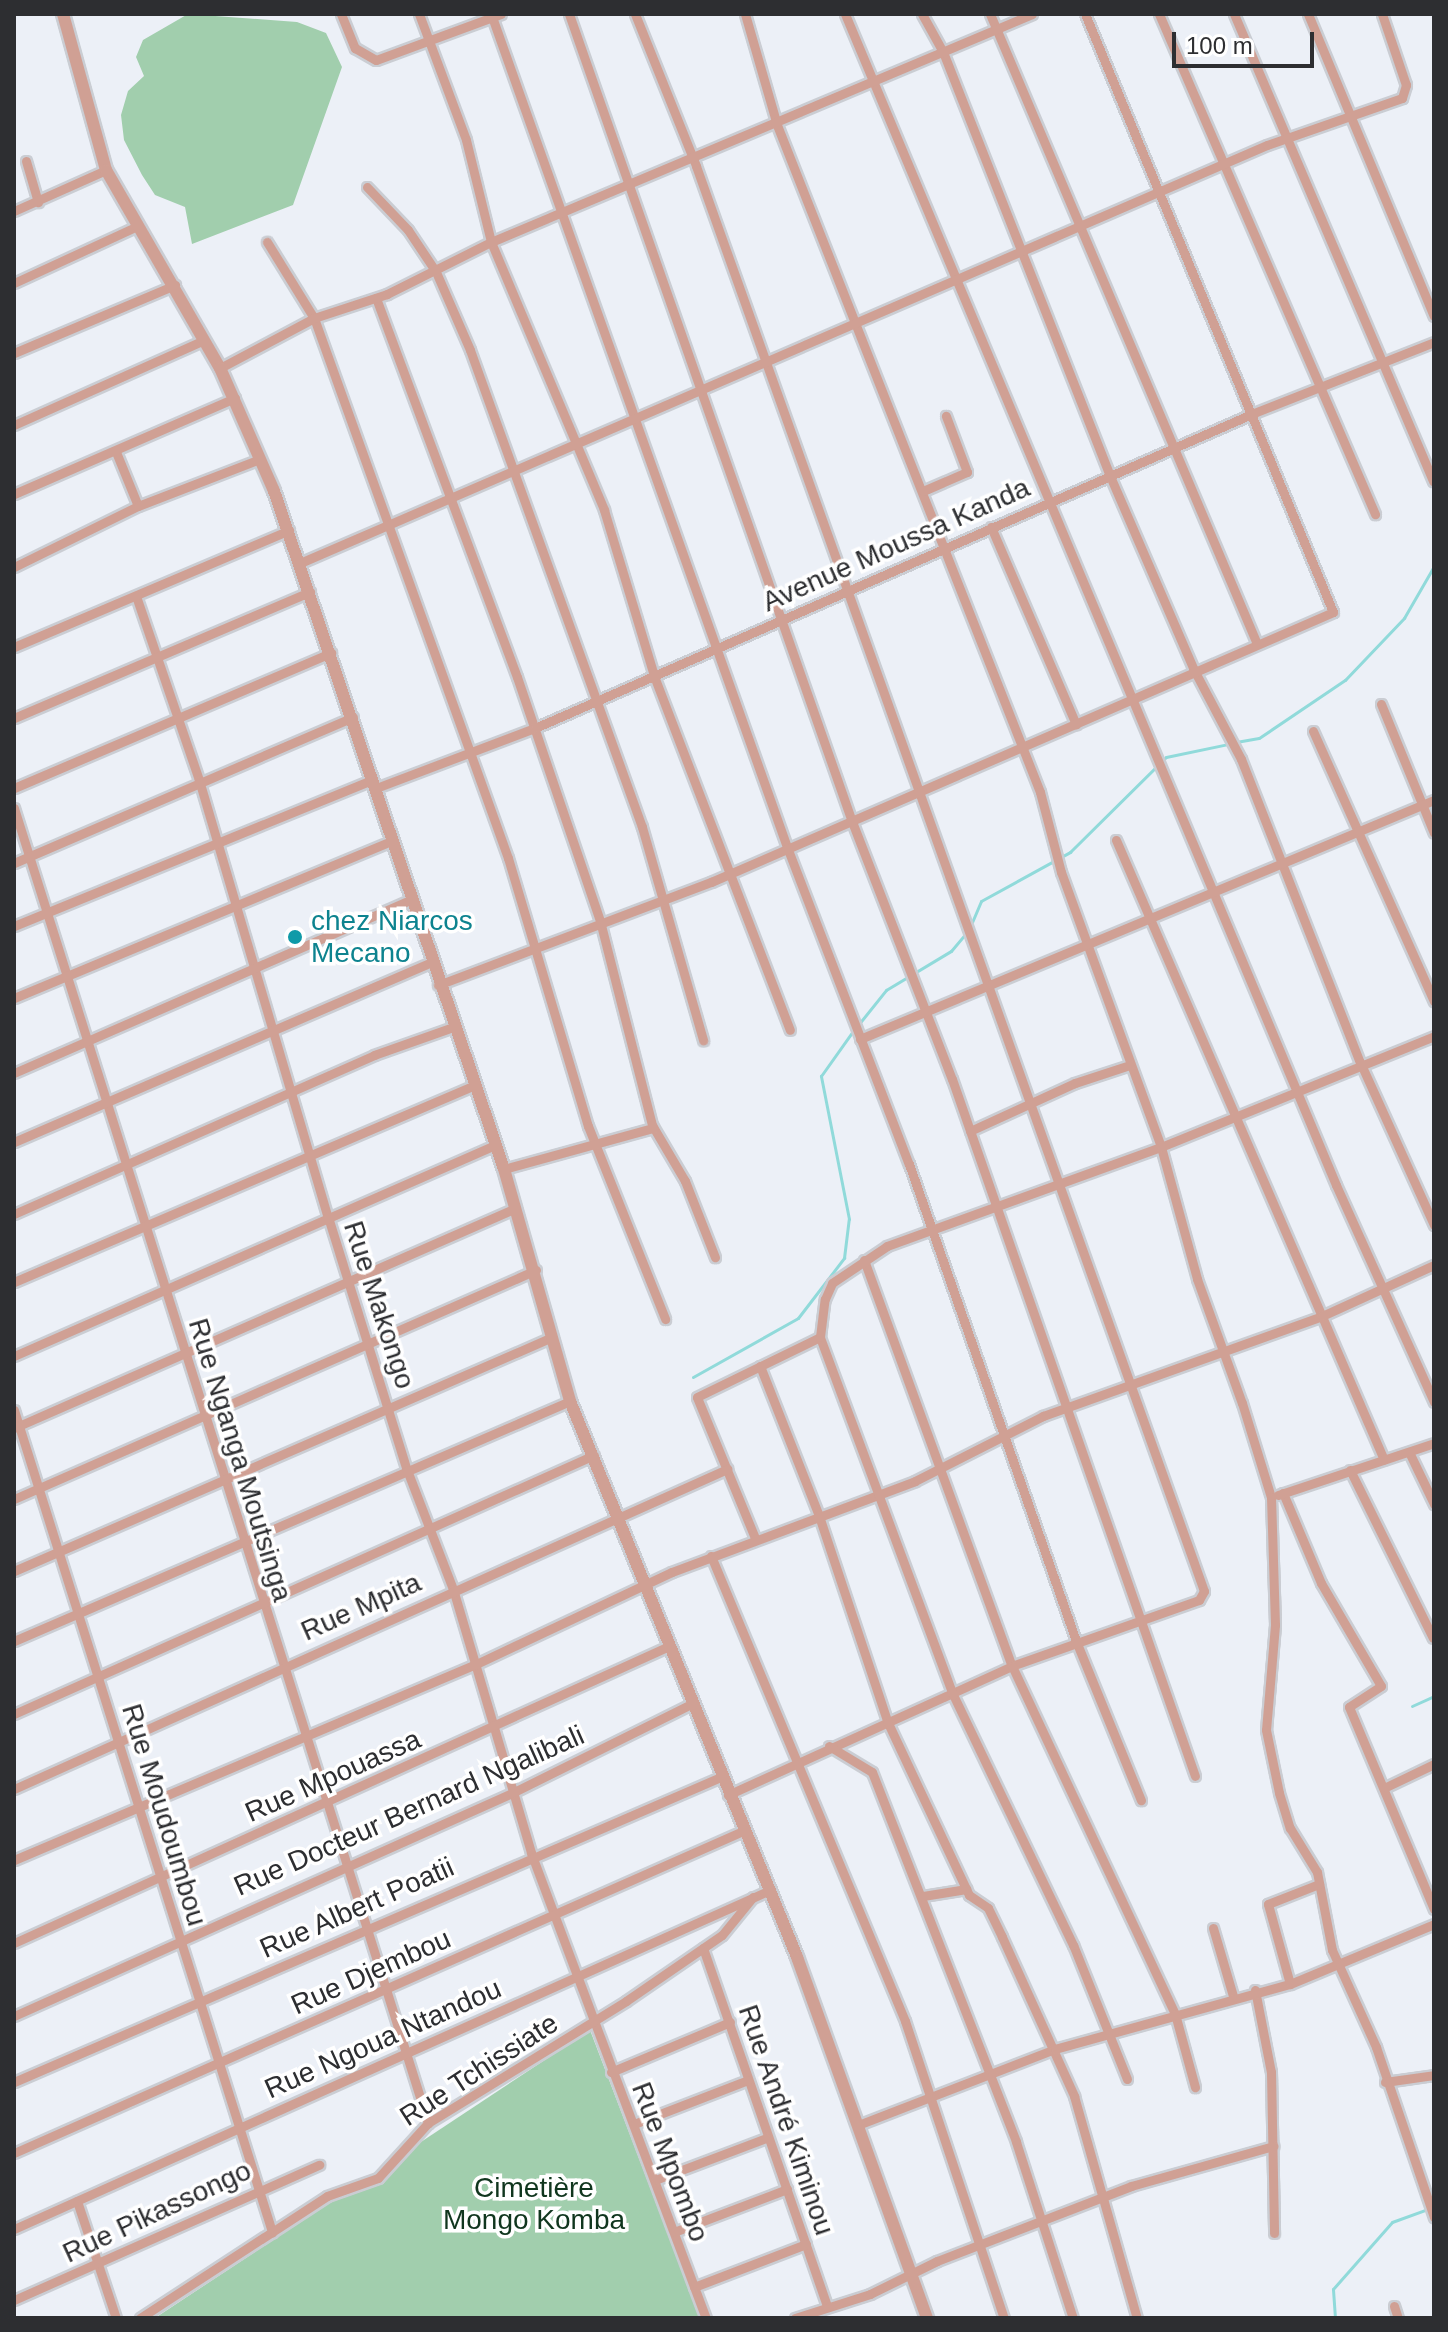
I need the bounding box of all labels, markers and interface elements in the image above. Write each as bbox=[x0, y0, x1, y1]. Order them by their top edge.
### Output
scale bar bbox=[1176, 16, 1318, 66]
text: 100 m bbox=[1186, 32, 1253, 59]
street label: Avenue Moussa Kanda bbox=[757, 471, 1035, 619]
place label: chez Niarcos Mecano bbox=[311, 904, 473, 970]
marker: chez Niarcos Mecano bbox=[286, 928, 304, 946]
street label: Rue Makongo bbox=[336, 1217, 422, 1393]
street label: Rue Nganga Moutsinga bbox=[181, 1314, 299, 1606]
street label: Rue Mpita bbox=[296, 1566, 426, 1648]
street label: Rue Moudoumbou bbox=[114, 1700, 214, 1930]
street label: Rue Docteur Bernard Ngalibali bbox=[229, 1718, 589, 1904]
street label: Rue Mpouassa bbox=[240, 1722, 426, 1830]
street label: Rue Albert Poatii bbox=[254, 1850, 460, 1966]
street label: Rue Djembou bbox=[286, 1922, 456, 2022]
street label: Rue Ngoua Ntandou bbox=[260, 1972, 506, 2106]
street label: Rue André Kiminou bbox=[731, 2000, 841, 2240]
street label: Rue Tchissiate bbox=[393, 2006, 565, 2134]
street label: Rue Mpombo bbox=[624, 2078, 716, 2246]
street label: Rue Pikassongo bbox=[58, 2154, 256, 2270]
park label: Cimetière Mongo Komba bbox=[443, 2171, 625, 2237]

